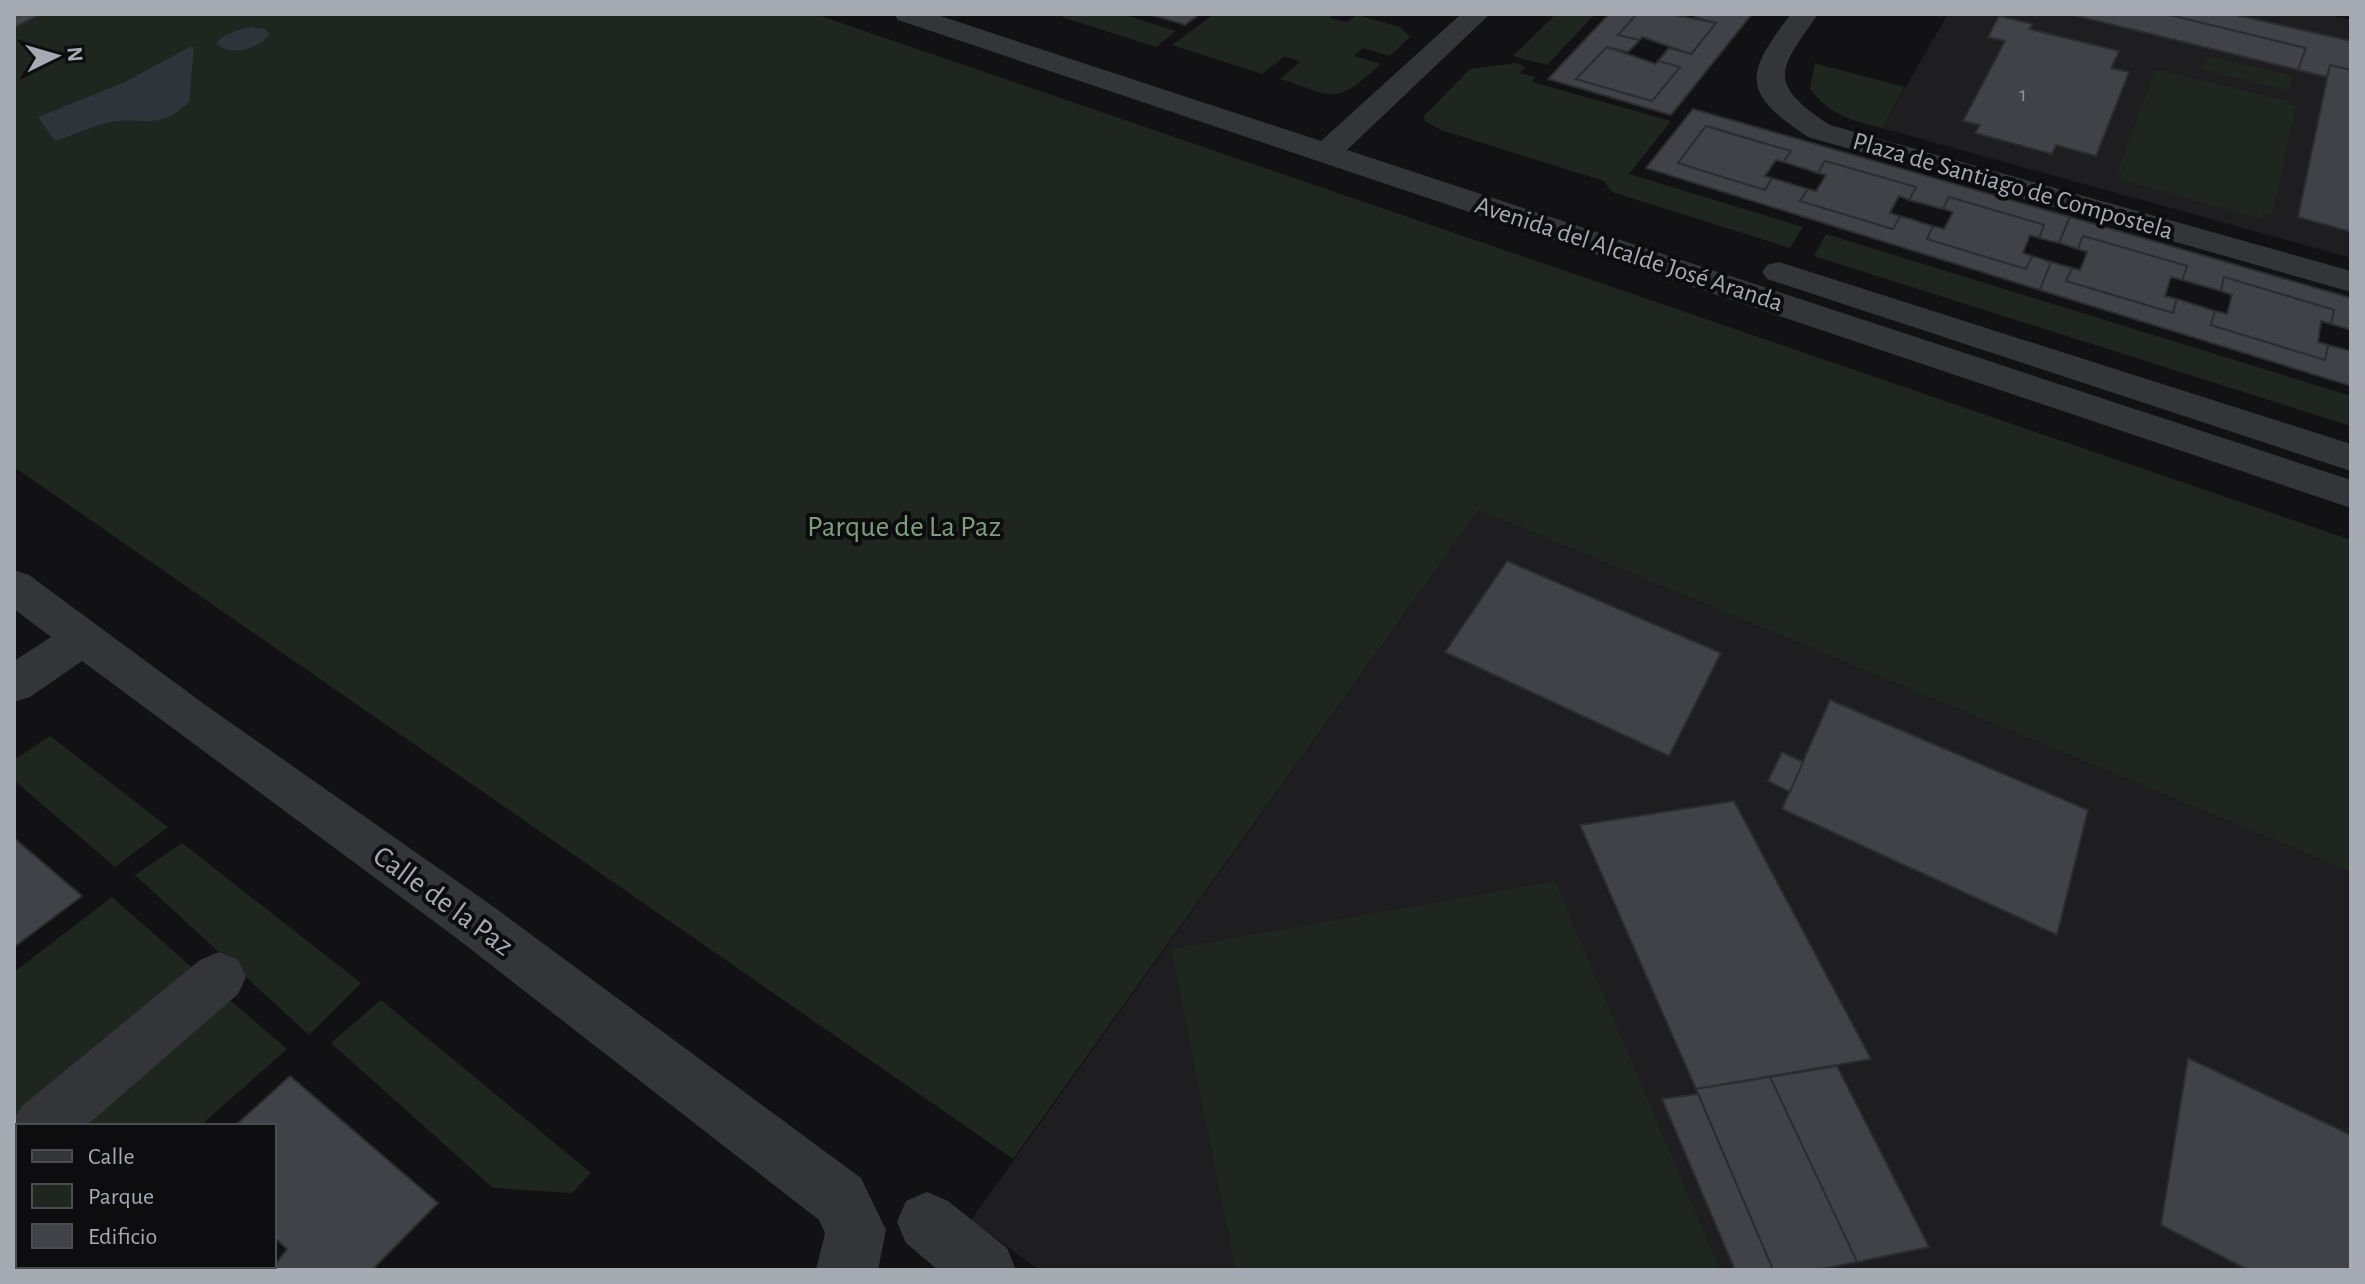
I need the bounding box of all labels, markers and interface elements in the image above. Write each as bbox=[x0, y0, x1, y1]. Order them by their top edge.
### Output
north arrow bbox=[16, 16, 96, 96]
text: N bbox=[63, 46, 87, 63]
house number: 1 bbox=[2019, 83, 2027, 105]
street label: Plaza de Santiago de Compostela bbox=[1850, 128, 2176, 244]
street label: Avenida del Alcalde José Aranda bbox=[1472, 192, 1786, 316]
park label: Parque de La Paz bbox=[807, 512, 1001, 542]
street label: Calle de la Paz bbox=[368, 840, 518, 962]
legend bbox=[16, 1124, 276, 1268]
text: Calle bbox=[88, 1145, 135, 1169]
text: Parque bbox=[88, 1185, 154, 1209]
text: Edificio bbox=[88, 1225, 157, 1249]

